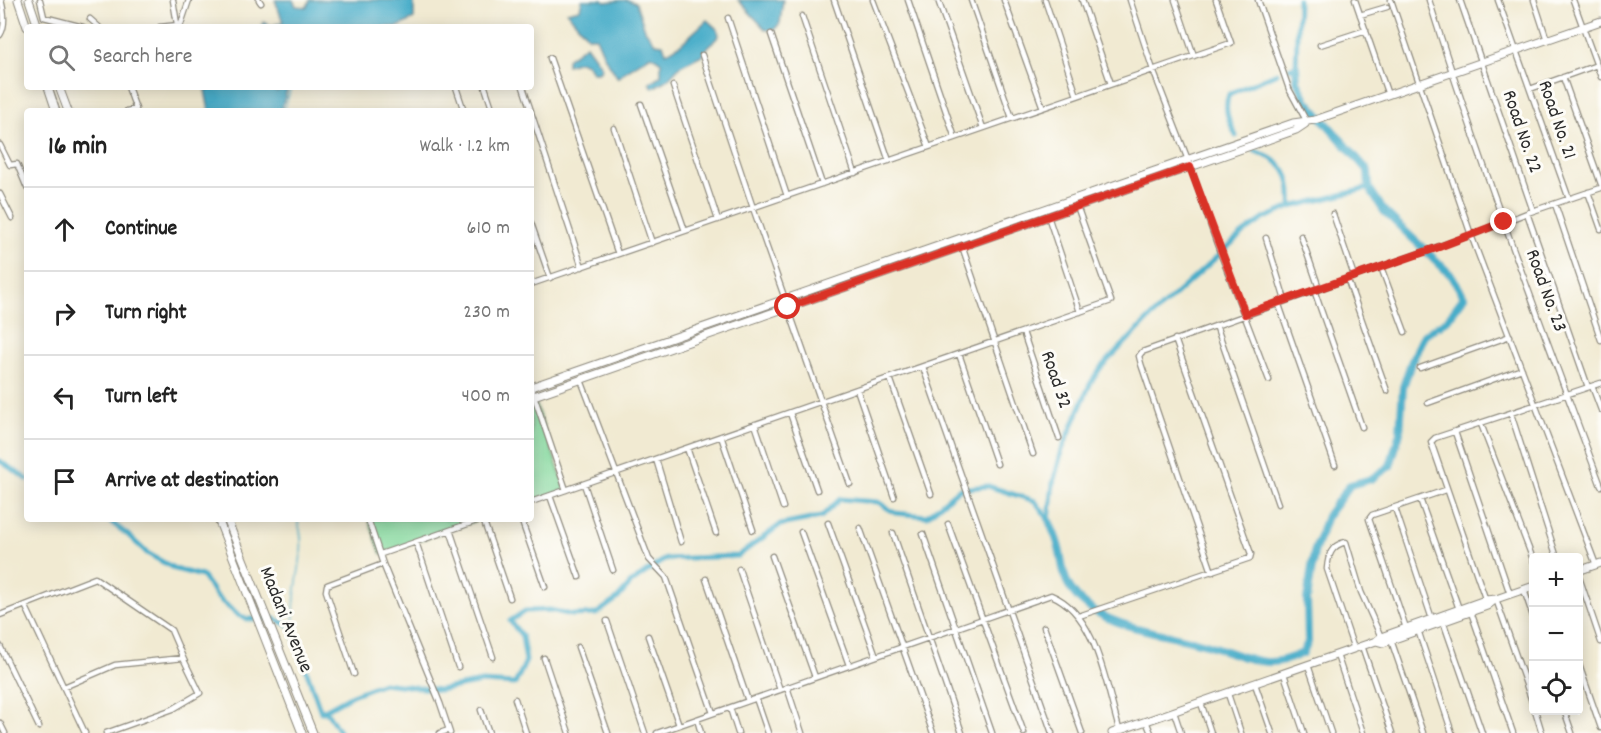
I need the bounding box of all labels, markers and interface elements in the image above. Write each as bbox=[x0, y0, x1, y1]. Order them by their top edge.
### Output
search box bbox=[24, 24, 534, 90]
icon: search bbox=[45, 41, 78, 74]
text: Search here bbox=[93, 42, 192, 73]
street label: Road No. 21 bbox=[1529, 77, 1583, 163]
street label: Road No. 22 bbox=[1494, 87, 1548, 177]
text: 16 min bbox=[48, 129, 107, 166]
text: Walk · 1.2 km bbox=[419, 133, 510, 161]
route end bbox=[1490, 208, 1516, 234]
icon: ahead bbox=[48, 213, 81, 246]
text: Continue bbox=[105, 214, 177, 245]
text: 610 m bbox=[467, 215, 510, 243]
street label: Road No. 23 bbox=[1517, 246, 1573, 336]
route start bbox=[774, 293, 800, 319]
icon: right bbox=[48, 297, 81, 330]
text: Turn right bbox=[105, 298, 187, 329]
text: 230 m bbox=[463, 299, 510, 327]
street label: Road 32 bbox=[1032, 347, 1078, 413]
icon: left bbox=[48, 381, 81, 414]
text: Turn left bbox=[105, 382, 177, 413]
text: 400 m bbox=[462, 383, 510, 411]
icon: arrive bbox=[48, 465, 81, 498]
text: Arrive at destination bbox=[105, 466, 279, 497]
map controls bbox=[1529, 553, 1583, 715]
button: + bbox=[1529, 553, 1583, 607]
street label: Madani Avenue bbox=[251, 563, 319, 677]
button: − bbox=[1529, 607, 1583, 661]
button: locate bbox=[1529, 661, 1583, 715]

